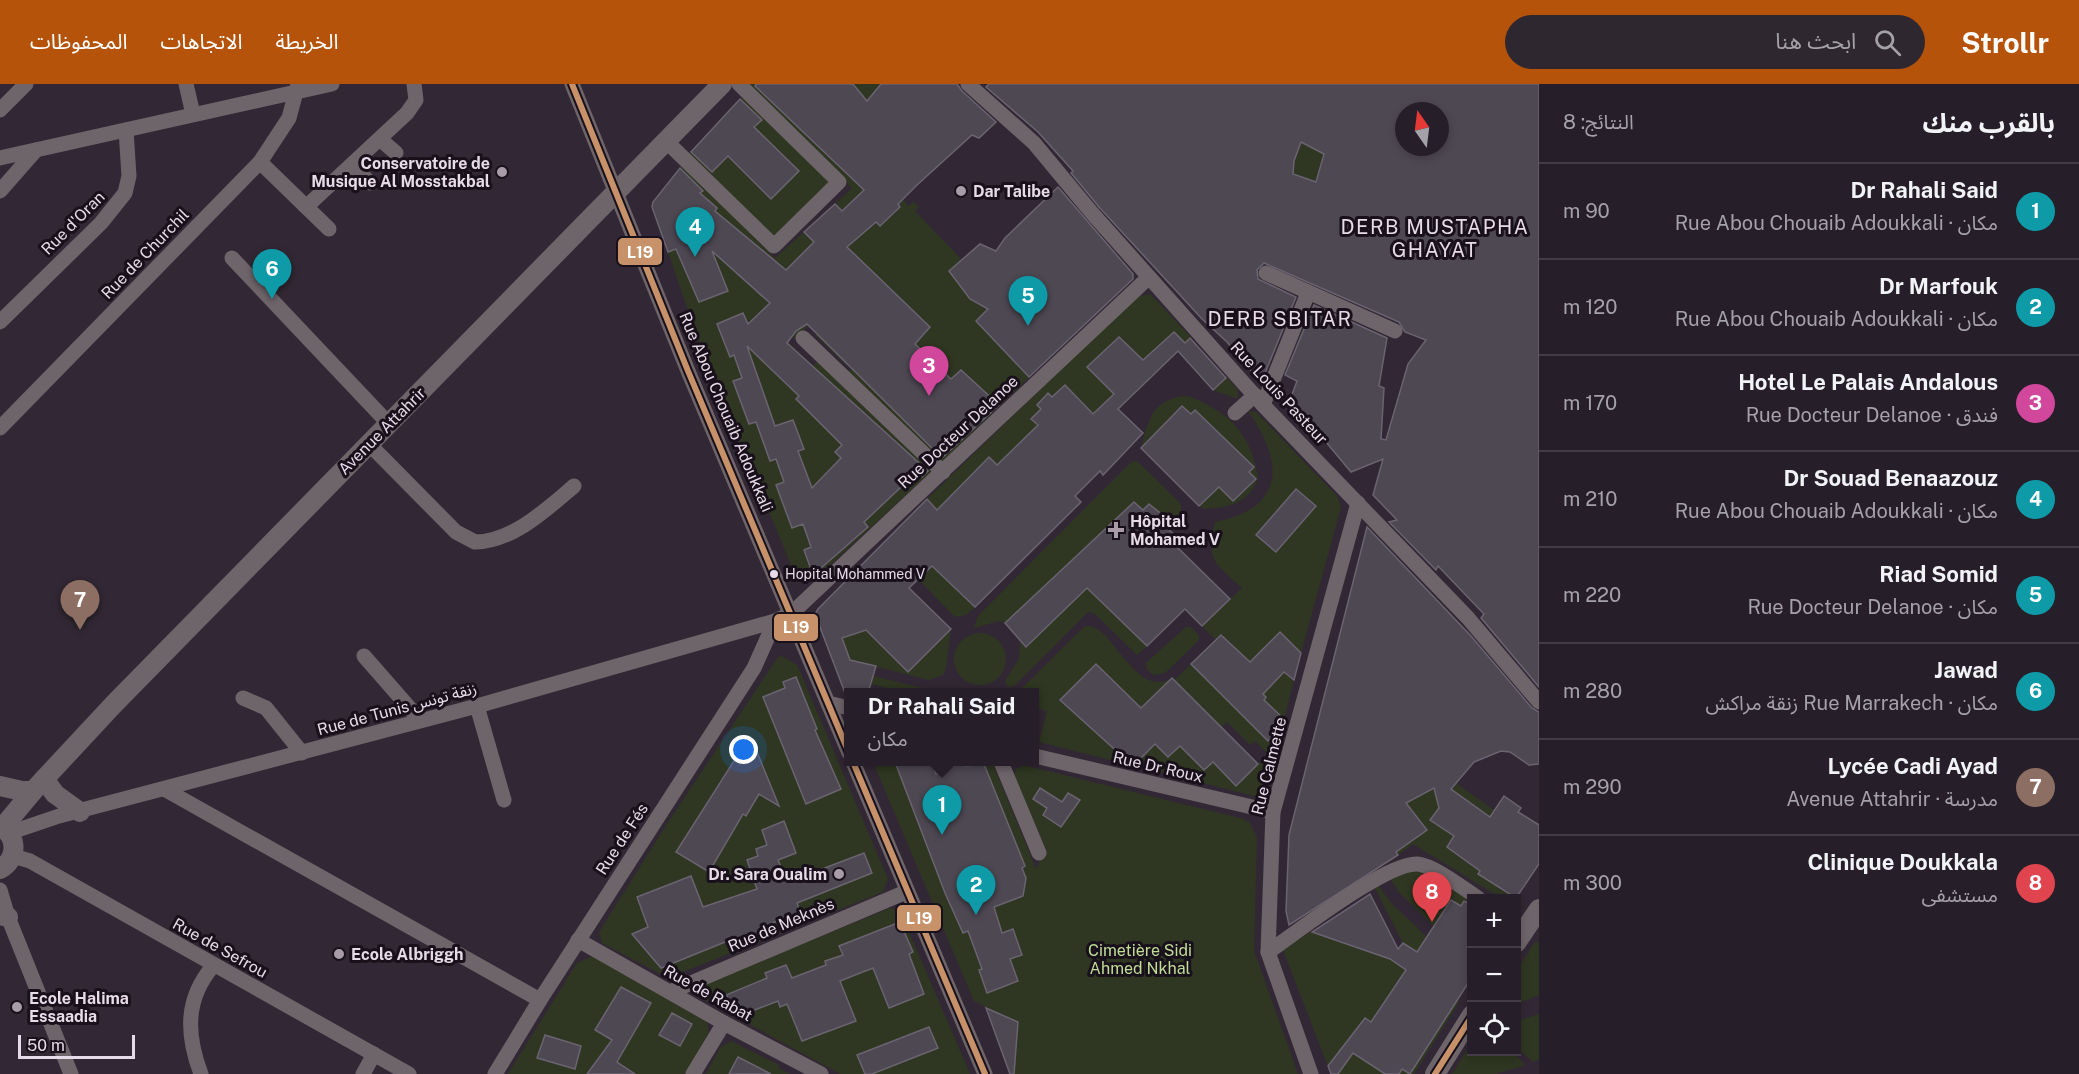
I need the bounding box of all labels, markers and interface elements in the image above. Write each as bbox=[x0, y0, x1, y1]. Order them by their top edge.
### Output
search box bbox=[1505, 15, 1925, 69]
icon: search bbox=[1871, 26, 1904, 59]
text: Strollr bbox=[1961, 26, 2049, 59]
text: ابحث هنا bbox=[1775, 28, 1856, 54]
text: المحفوظات bbox=[30, 29, 127, 54]
text: الاتجاهات bbox=[160, 29, 242, 54]
text: الخريطة bbox=[275, 29, 338, 54]
north arrow bbox=[1395, 102, 1449, 156]
text: بالقرب منك bbox=[1922, 107, 2055, 138]
text: النتائج: 8 bbox=[1563, 110, 1634, 134]
place label: Conservatoire de Musique Al Mosstakbal bbox=[311, 154, 490, 191]
marker: Conservatoire de Musique Al Mosstakbal bbox=[495, 165, 509, 179]
text: Dr Rahali Said bbox=[1850, 177, 1998, 203]
place label: Dar Talibe bbox=[973, 182, 1050, 201]
marker: Dar Talibe bbox=[954, 184, 968, 198]
street label: Rue d'Oran bbox=[37, 187, 109, 259]
text: 90 m bbox=[1563, 199, 1610, 223]
text: 1 bbox=[2031, 199, 2040, 223]
street label: Rue de Churchil bbox=[97, 205, 193, 303]
pin: 4 bbox=[676, 208, 714, 257]
text: مكان · Rue Abou Chouaib Adoukkali bbox=[1675, 211, 1998, 235]
district label: DERB MUSTAPHA GHAYAT bbox=[1341, 215, 1529, 262]
line badge: L19 bbox=[617, 237, 663, 266]
text: L19 bbox=[627, 243, 653, 262]
pin: 6 bbox=[252, 250, 292, 299]
text: Dr Marfouk bbox=[1879, 273, 1998, 299]
pin: 5 bbox=[1008, 276, 1048, 326]
text: 120 m bbox=[1563, 295, 1618, 319]
text: 2 bbox=[2029, 295, 2042, 319]
district label: DERB SBITAR bbox=[1207, 307, 1353, 331]
text: مكان · Rue Abou Chouaib Adoukkali bbox=[1675, 307, 1998, 331]
street label: Rue Abou Chouaib Adoukkali bbox=[675, 309, 777, 515]
street label: Rue Louis Pasteur bbox=[1227, 338, 1331, 448]
pin: 3 bbox=[910, 346, 948, 396]
text: Hotel Le Palais Andalous bbox=[1738, 369, 1998, 395]
street label: Rue Docteur Delanoe bbox=[894, 372, 1022, 492]
street label: Avenue Attahrir bbox=[334, 383, 430, 479]
text: 170 m bbox=[1563, 391, 1617, 415]
text: 3 bbox=[2029, 391, 2042, 415]
text: فندق · Rue Docteur Delanoe bbox=[1746, 403, 1998, 427]
text: Dr Souad Benaazouz bbox=[1784, 465, 1998, 491]
text: 210 m bbox=[1563, 487, 1618, 511]
text: 4 bbox=[2029, 487, 2042, 511]
text: مكان · Rue Abou Chouaib Adoukkali bbox=[1675, 499, 1998, 523]
place label: Hôpital Mohamed V bbox=[1130, 512, 1220, 549]
marker: Hôpital Mohamed V bbox=[1107, 521, 1125, 539]
text: Riad Somid bbox=[1879, 561, 1998, 587]
place label: Hopital Mohammed V bbox=[785, 566, 926, 582]
marker: Hopital Mohammed V bbox=[768, 568, 780, 580]
pin: 7 bbox=[60, 580, 100, 630]
text: 220 m bbox=[1563, 583, 1621, 607]
text: 5 bbox=[2029, 583, 2042, 607]
text: مكان · Rue Docteur Delanoe bbox=[1747, 595, 1998, 619]
line badge: L19 bbox=[773, 613, 819, 642]
text: L19 bbox=[783, 618, 809, 637]
text: Jawad bbox=[1934, 657, 1998, 683]
street label: Rue de Tunis زنقة تونس bbox=[315, 679, 479, 739]
text: 280 m bbox=[1563, 679, 1622, 703]
text: 6 bbox=[2029, 679, 2042, 703]
popup bbox=[844, 688, 1039, 766]
text: مكان · Rue Marrakech زنقة مراكش bbox=[1705, 691, 1998, 715]
text: Dr Rahali Said bbox=[868, 693, 1015, 719]
street label: Rue Calmette bbox=[1248, 715, 1290, 817]
text: مكان bbox=[868, 727, 908, 751]
your location bbox=[729, 735, 758, 764]
street label: Rue Dr Roux bbox=[1111, 747, 1205, 787]
text: Lycée Cadi Ayad bbox=[1828, 753, 1998, 779]
text: 290 m bbox=[1563, 775, 1622, 799]
text: 7 bbox=[2029, 775, 2042, 799]
pin: 1 bbox=[922, 786, 962, 835]
text: مدرسة · Avenue Attahrir bbox=[1786, 787, 1998, 811]
street label: Rue de Fés bbox=[592, 800, 652, 878]
text: Clinique Doukkala bbox=[1807, 849, 1998, 875]
place label: Dr. Sara Oualim bbox=[708, 865, 827, 884]
pin: 2 bbox=[956, 866, 996, 915]
marker: Dr. Sara Oualim bbox=[832, 867, 846, 881]
text: 300 m bbox=[1563, 871, 1622, 895]
text: 8 bbox=[2029, 871, 2042, 895]
pin: 8 bbox=[1412, 872, 1452, 922]
text: مستشفى bbox=[1921, 883, 1998, 907]
street label: Rue de Meknès bbox=[725, 894, 837, 956]
map controls bbox=[1467, 894, 1521, 1056]
button: + bbox=[1467, 894, 1521, 948]
line badge: L19 bbox=[896, 904, 942, 932]
text: L19 bbox=[906, 909, 932, 928]
street label: Rue de Sefrou bbox=[169, 914, 271, 982]
park label: Cimetière Sidi Ahmed Nkhal bbox=[1088, 941, 1192, 978]
place label: Ecole Albriggh bbox=[351, 945, 463, 964]
marker: Ecole Albriggh bbox=[332, 947, 346, 961]
button: − bbox=[1467, 948, 1521, 1002]
street label: Rue de Rabat bbox=[660, 961, 756, 1025]
place label: Ecole Halima Essaadia bbox=[29, 989, 129, 1026]
marker: Ecole Halima Essaadia bbox=[10, 1000, 24, 1014]
button: locate bbox=[1467, 1002, 1521, 1056]
scale bar bbox=[18, 1032, 135, 1060]
text: 50 m bbox=[27, 1036, 65, 1055]

